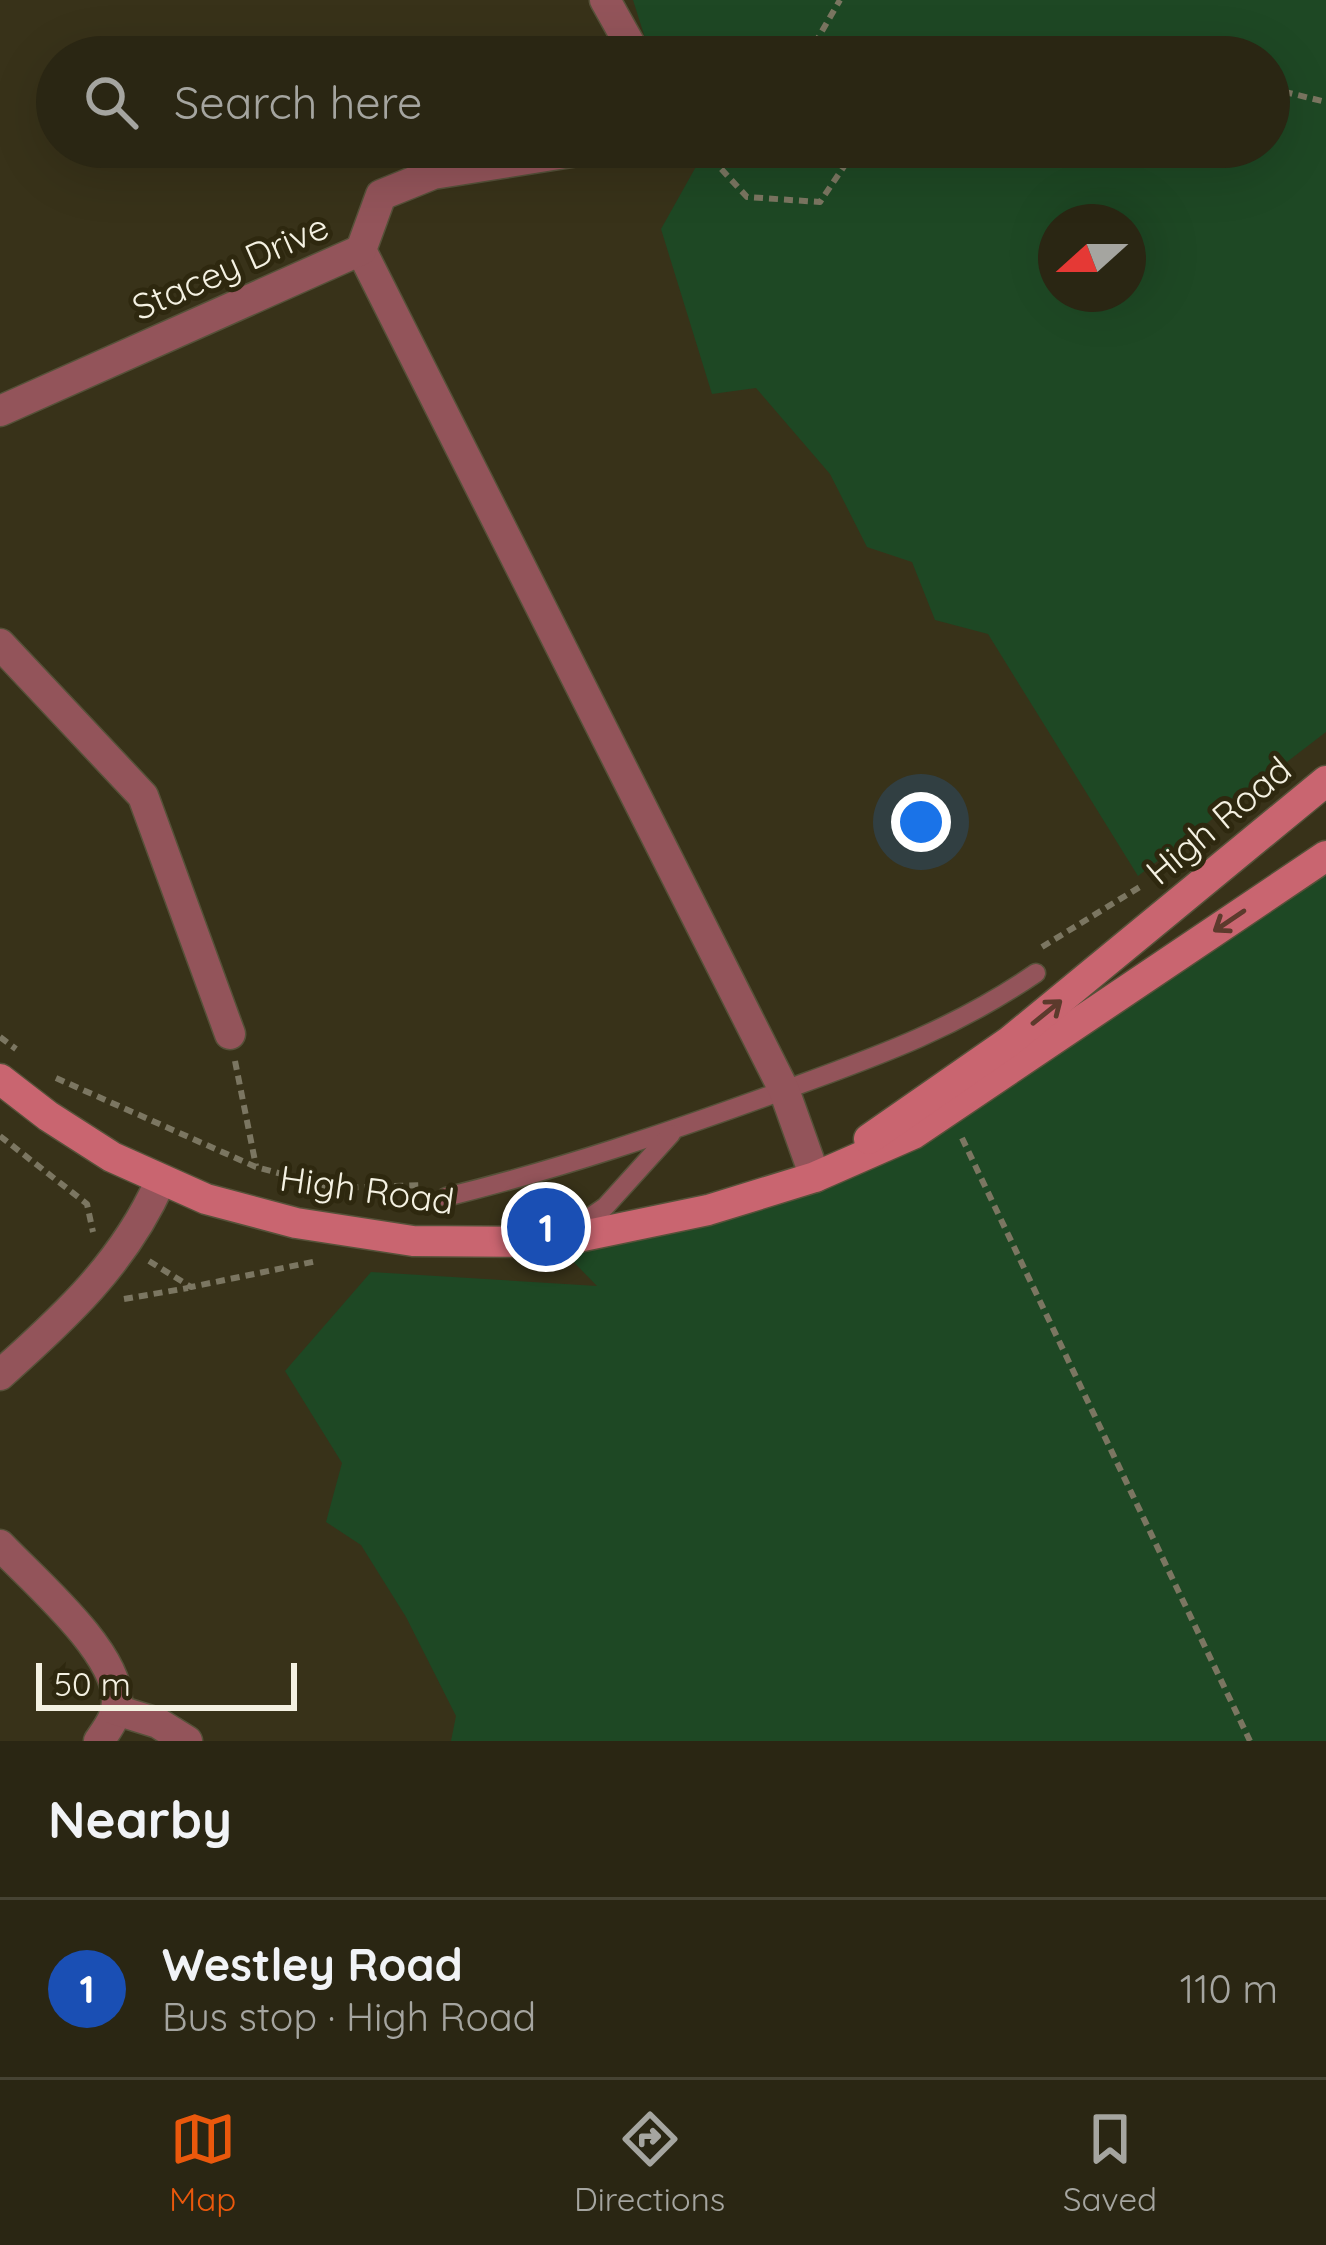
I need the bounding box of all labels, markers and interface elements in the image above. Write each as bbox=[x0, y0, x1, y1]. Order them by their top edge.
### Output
search box bbox=[36, 36, 1290, 168]
icon: search bbox=[78, 69, 144, 135]
text: Search here bbox=[174, 74, 422, 130]
street label: Stacey Drive bbox=[125, 203, 335, 329]
north arrow bbox=[1038, 204, 1146, 312]
street label: High Road bbox=[1136, 746, 1300, 894]
your location bbox=[891, 792, 951, 852]
one-way arrow bbox=[1212, 908, 1246, 933]
one-way arrow bbox=[1030, 999, 1062, 1026]
street label: High Road bbox=[277, 1154, 457, 1224]
pin: 1 bbox=[507, 1182, 585, 1272]
scale bar bbox=[36, 1657, 297, 1710]
text: 50 m bbox=[54, 1663, 131, 1704]
text: Nearby bbox=[48, 1787, 232, 1851]
text: Westley Road bbox=[162, 1936, 463, 1992]
text: 1 bbox=[79, 1964, 95, 2013]
text: 110 m bbox=[1180, 1964, 1278, 2013]
text: Bus stop · High Road bbox=[162, 1992, 536, 2041]
tab: Map bbox=[169, 2106, 236, 2219]
tab: Directions bbox=[574, 2106, 725, 2219]
tab: Saved bbox=[1063, 2106, 1157, 2219]

